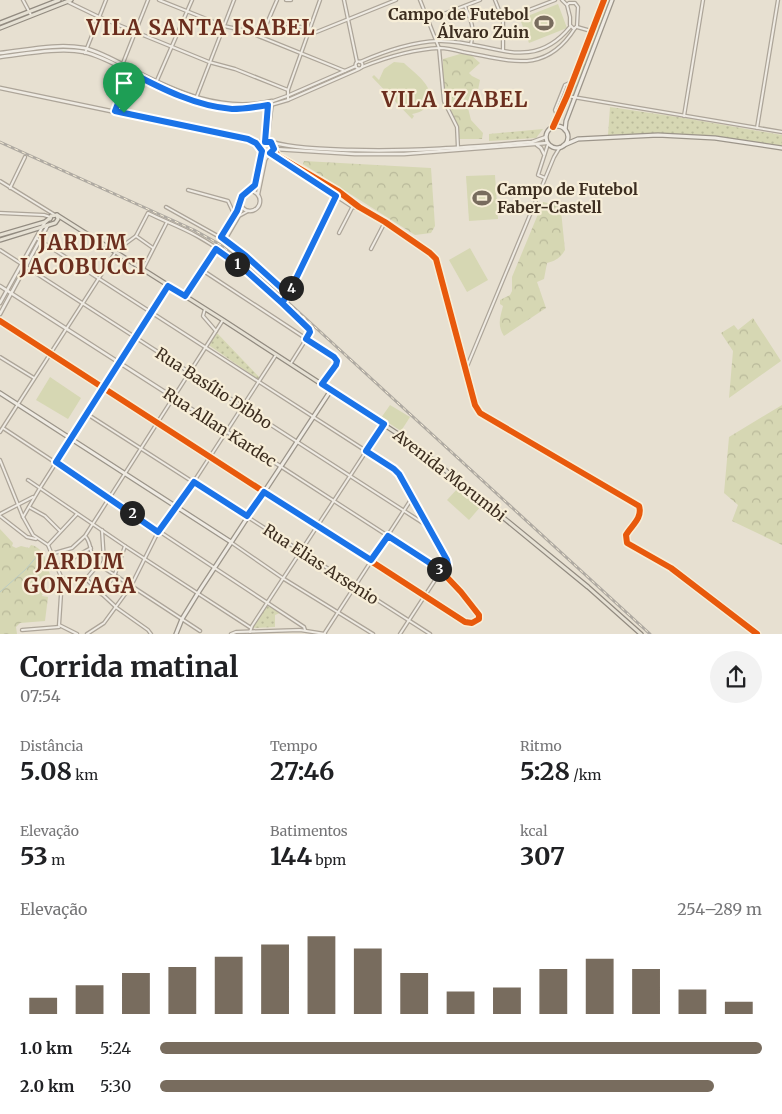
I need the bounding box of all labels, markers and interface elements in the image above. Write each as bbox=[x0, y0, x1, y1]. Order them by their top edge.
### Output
place label: Campo de Futebol Álvaro Zuin bbox=[388, 4, 529, 42]
sports icon: Campo de Futebol Álvaro Zuin bbox=[533, 12, 555, 34]
district label: VILA SANTA ISABEL bbox=[85, 14, 316, 41]
pin bbox=[103, 62, 145, 113]
icon: arrive bbox=[110, 69, 138, 97]
district label: VILA IZABEL bbox=[381, 86, 528, 113]
place label: Campo de Futebol Faber-Castell bbox=[497, 179, 638, 217]
sports icon: Campo de Futebol Faber-Castell bbox=[471, 187, 493, 209]
district label: JARDIM JACOBUCCI bbox=[19, 229, 146, 280]
pin: 1 bbox=[224, 252, 250, 276]
text: 1 bbox=[234, 255, 241, 273]
pin: 4 bbox=[278, 276, 304, 300]
text: 4 bbox=[287, 279, 296, 297]
street label: Rua Basílio Dibbo bbox=[152, 343, 276, 433]
street label: Rua Allan Kardec bbox=[160, 383, 280, 471]
street label: Avenida Morumbi bbox=[389, 424, 511, 525]
pin: 2 bbox=[120, 500, 144, 526]
text: 2 bbox=[128, 504, 137, 522]
street label: Rua Elias Arsenio bbox=[260, 519, 382, 609]
district label: JARDIM GONZAGA bbox=[23, 548, 137, 599]
pin: 3 bbox=[426, 556, 452, 582]
text: 3 bbox=[435, 560, 444, 578]
text: Corrida matinal bbox=[20, 649, 238, 685]
button: share bbox=[710, 651, 762, 703]
text: 07:54 bbox=[20, 686, 61, 706]
text: Distância bbox=[20, 737, 83, 755]
text: Tempo bbox=[270, 737, 317, 755]
text: Ritmo bbox=[520, 737, 562, 755]
text: 5.08 bbox=[20, 755, 72, 787]
text: 27:46 bbox=[270, 755, 334, 787]
text: 5:28 bbox=[520, 755, 570, 787]
text: km bbox=[72, 766, 98, 784]
text: /km bbox=[570, 766, 601, 784]
text: Elevação bbox=[20, 822, 79, 840]
text: Batimentos bbox=[270, 822, 348, 840]
text: kcal bbox=[520, 822, 548, 840]
text: 53 bbox=[20, 840, 48, 872]
text: 144 bbox=[270, 840, 312, 872]
text: 307 bbox=[520, 840, 565, 872]
text: m bbox=[48, 851, 65, 869]
text: bpm bbox=[312, 851, 346, 869]
text: Elevação bbox=[20, 899, 87, 919]
text: 254–289 m bbox=[677, 899, 762, 919]
text: 1.0 km bbox=[20, 1038, 73, 1058]
text: 5:24 bbox=[100, 1038, 131, 1058]
text: 2.0 km bbox=[20, 1076, 74, 1096]
text: 5:30 bbox=[100, 1076, 131, 1096]

